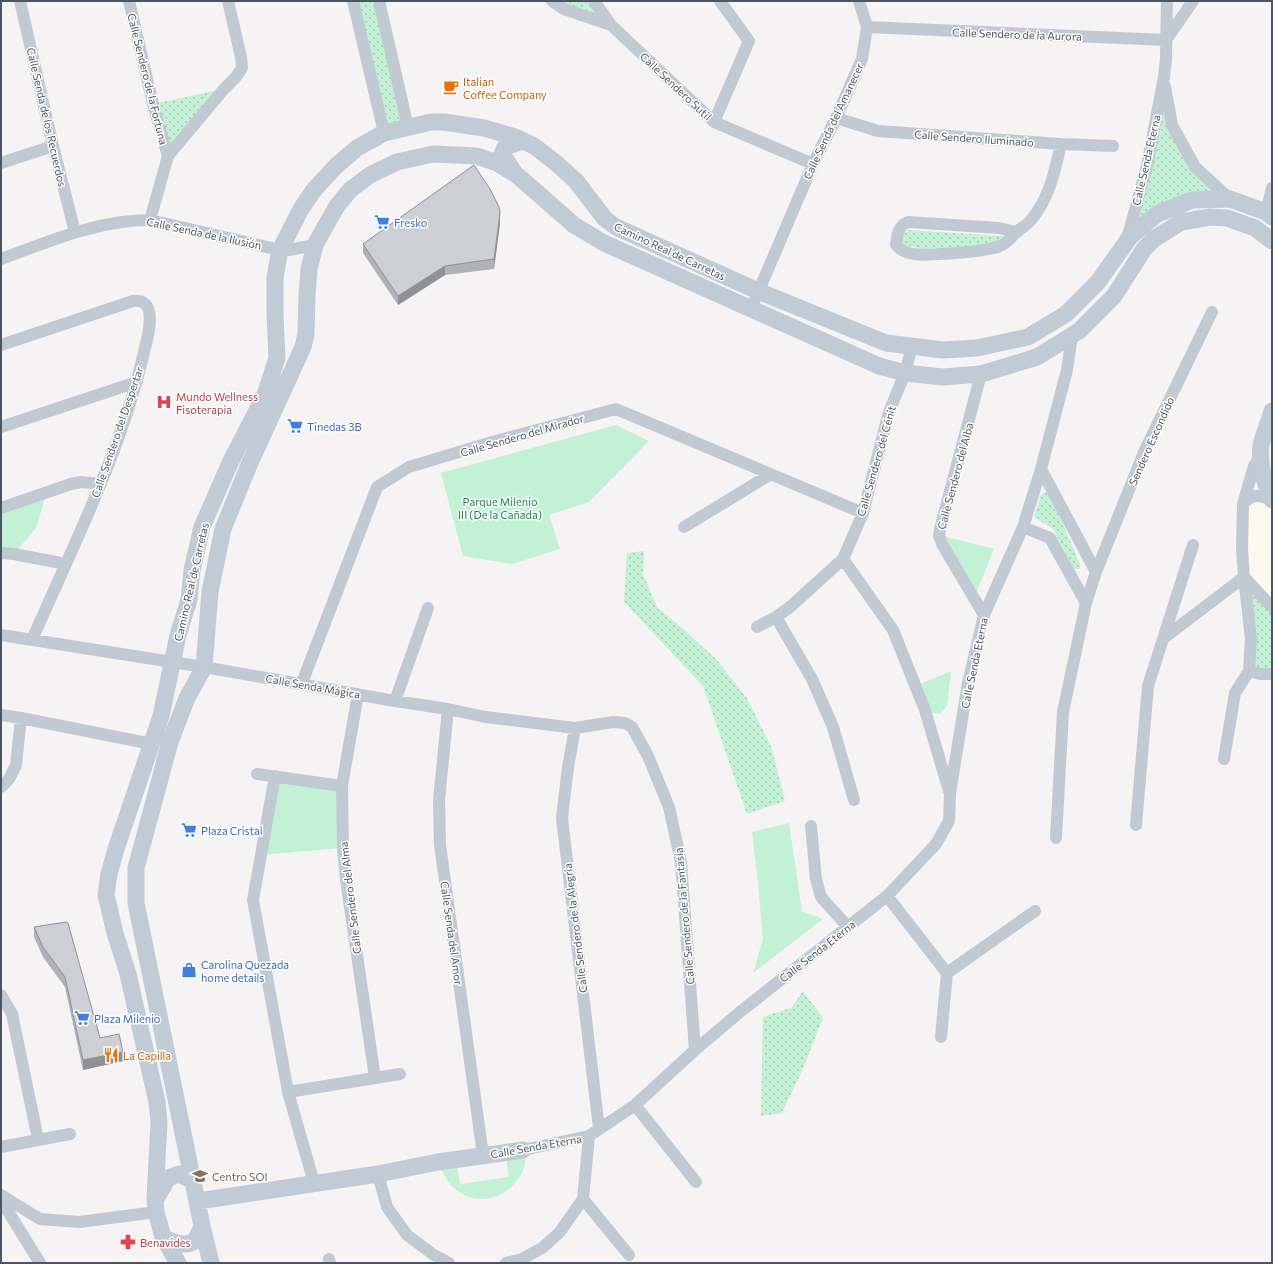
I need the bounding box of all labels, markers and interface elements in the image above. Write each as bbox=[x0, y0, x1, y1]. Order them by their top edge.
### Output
street label: Calle Sendero de la Fortuna bbox=[125, 12, 171, 146]
street label: Calle Sendero de la Aurora bbox=[952, 25, 1082, 43]
street label: Calle Senda de los Recuerdos bbox=[25, 46, 69, 188]
street label: Calle Sendero Sutil bbox=[638, 49, 714, 123]
street label: Calle Senda del Amanecer bbox=[800, 60, 866, 181]
place label: Italian Coffee Company bbox=[463, 75, 547, 101]
cafe icon: Italian Coffee Company bbox=[442, 78, 460, 96]
street label: Calle Senda Eterna bbox=[1129, 113, 1163, 207]
street label: Calle Sendero Iluminado bbox=[914, 127, 1035, 149]
supermarket icon: Fresko bbox=[373, 213, 391, 231]
street label: Calle Senda de la Ilusión bbox=[145, 214, 263, 252]
place label: Fresko bbox=[394, 216, 428, 229]
street label: Camino Real de Carretas bbox=[612, 219, 728, 283]
street label: Calle Sendero del Despertar bbox=[88, 364, 146, 499]
place label: Mundo Wellness Fisoterapia bbox=[176, 390, 258, 416]
hospital icon: Mundo Wellness Fisoterapia bbox=[155, 393, 173, 411]
street label: Sendero Escondido bbox=[1126, 394, 1177, 487]
street label: Calle Sendero del Cénit bbox=[854, 404, 898, 518]
street label: Calle Sendero del Mirador bbox=[459, 411, 586, 459]
supermarket icon: Tinedas 3B bbox=[286, 417, 304, 435]
place label: Tinedas 3B bbox=[307, 420, 362, 433]
street label: Calle Sendero del Alba bbox=[934, 421, 976, 531]
park label: Parque Milenio III (De la Cañada) bbox=[458, 495, 542, 521]
street label: Camino Real de Carretas bbox=[171, 521, 211, 643]
street label: Calle Senda Eterna bbox=[958, 616, 990, 710]
street label: Calle Senda Mágica bbox=[265, 671, 361, 701]
supermarket icon: Plaza Cristal bbox=[180, 821, 198, 839]
place label: Plaza Cristal bbox=[201, 824, 263, 837]
street label: Calle Sendero del Alma bbox=[337, 841, 363, 955]
street label: Calle Sendero de la Fantasía bbox=[672, 847, 696, 985]
street label: Calle Sendero de la Alegria bbox=[561, 862, 589, 994]
street label: Calle Senda del Amor bbox=[438, 880, 466, 986]
street label: Calle Senda Eterna bbox=[776, 917, 858, 985]
place label: Carolina Quezada home details bbox=[201, 958, 289, 984]
shop icon: Carolina Quezada home details bbox=[180, 961, 198, 979]
supermarket icon: Plaza Milenio bbox=[73, 1009, 91, 1027]
place label: Plaza Milenio bbox=[94, 1012, 161, 1025]
restaurant icon: La Capilla bbox=[102, 1046, 120, 1064]
place label: La Capilla bbox=[123, 1049, 171, 1062]
street label: Calle Senda Eterna bbox=[489, 1132, 583, 1160]
school or university icon: Centro SOI bbox=[191, 1167, 209, 1185]
place label: Centro SOI bbox=[212, 1170, 268, 1183]
pharmacy icon: Benavides bbox=[119, 1233, 137, 1251]
place label: Benavides bbox=[140, 1236, 190, 1249]

